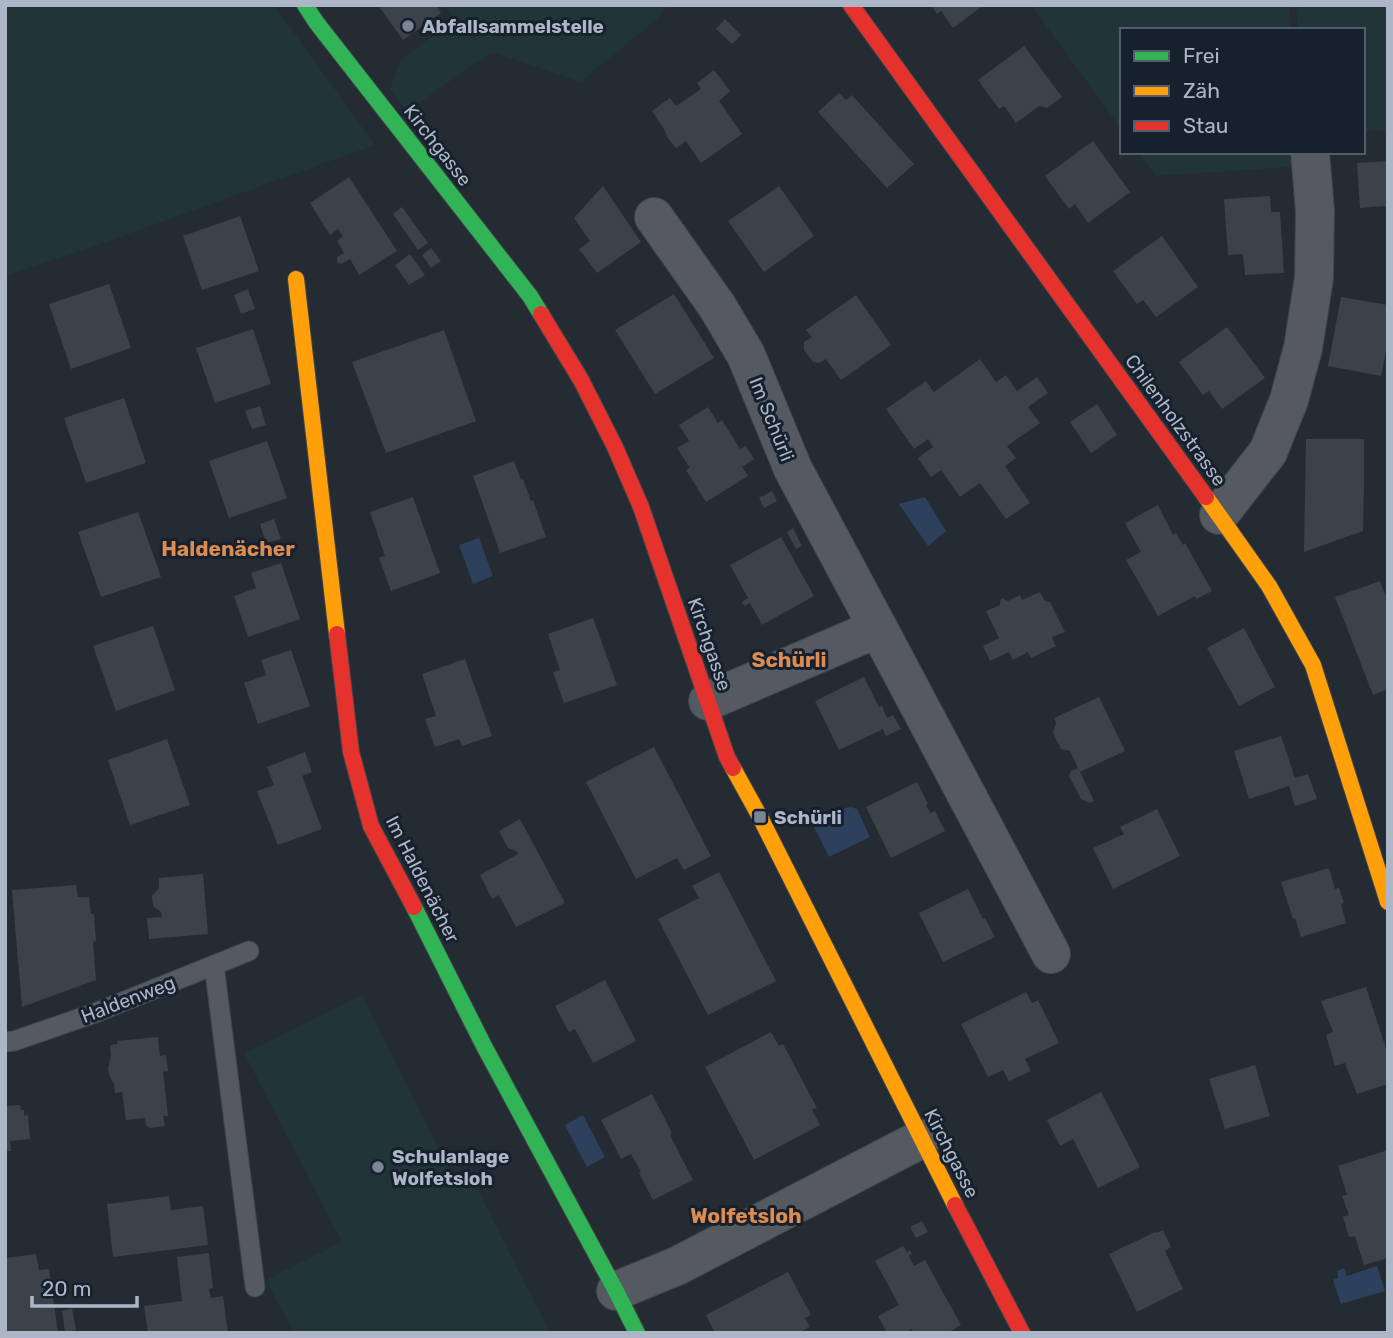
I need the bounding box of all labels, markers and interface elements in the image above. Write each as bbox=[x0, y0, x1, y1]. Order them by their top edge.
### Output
place label: Abfallsammelstelle bbox=[422, 15, 604, 38]
marker: Abfallsammelstelle bbox=[400, 18, 416, 34]
legend bbox=[1120, 28, 1365, 154]
text: Frei bbox=[1183, 43, 1220, 68]
text: Zäh bbox=[1183, 78, 1220, 103]
street label: Kirchgasse bbox=[399, 100, 477, 191]
text: Stau bbox=[1183, 113, 1229, 138]
street label: Chilenholzstrasse bbox=[1120, 350, 1231, 491]
street label: Im Schürli bbox=[744, 374, 799, 465]
district label: Haldenächer bbox=[161, 536, 295, 561]
street label: Kirchgasse bbox=[683, 595, 736, 694]
district label: Schürli bbox=[752, 647, 826, 672]
place label: Schürli bbox=[774, 806, 842, 829]
marker: Schürli bbox=[752, 809, 768, 825]
street label: Im Haldenächer bbox=[381, 812, 465, 947]
street label: Haldenweg bbox=[78, 971, 178, 1028]
street label: Kirchgasse bbox=[919, 1105, 984, 1202]
place label: Schulanlage Wolfetsloh bbox=[392, 1145, 509, 1190]
marker: Schulanlage Wolfetsloh bbox=[370, 1159, 386, 1175]
district label: Wolfetsloh bbox=[690, 1203, 802, 1228]
scale bar bbox=[32, 1264, 136, 1308]
text: 20 m bbox=[42, 1276, 91, 1301]

